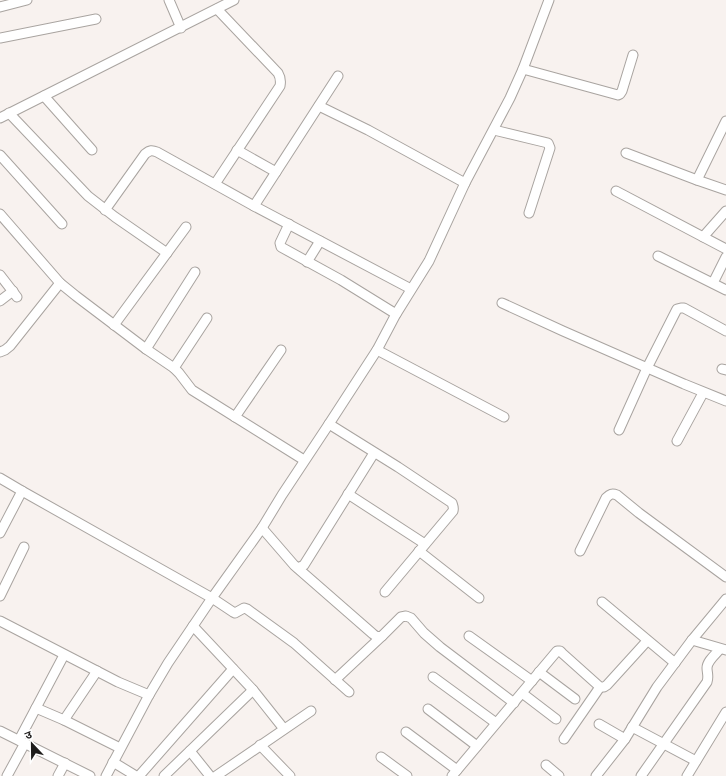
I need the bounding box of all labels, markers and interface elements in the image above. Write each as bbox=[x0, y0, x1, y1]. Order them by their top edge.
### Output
north arrow bbox=[12, 724, 52, 764]
text: उ bbox=[23, 728, 34, 742]

